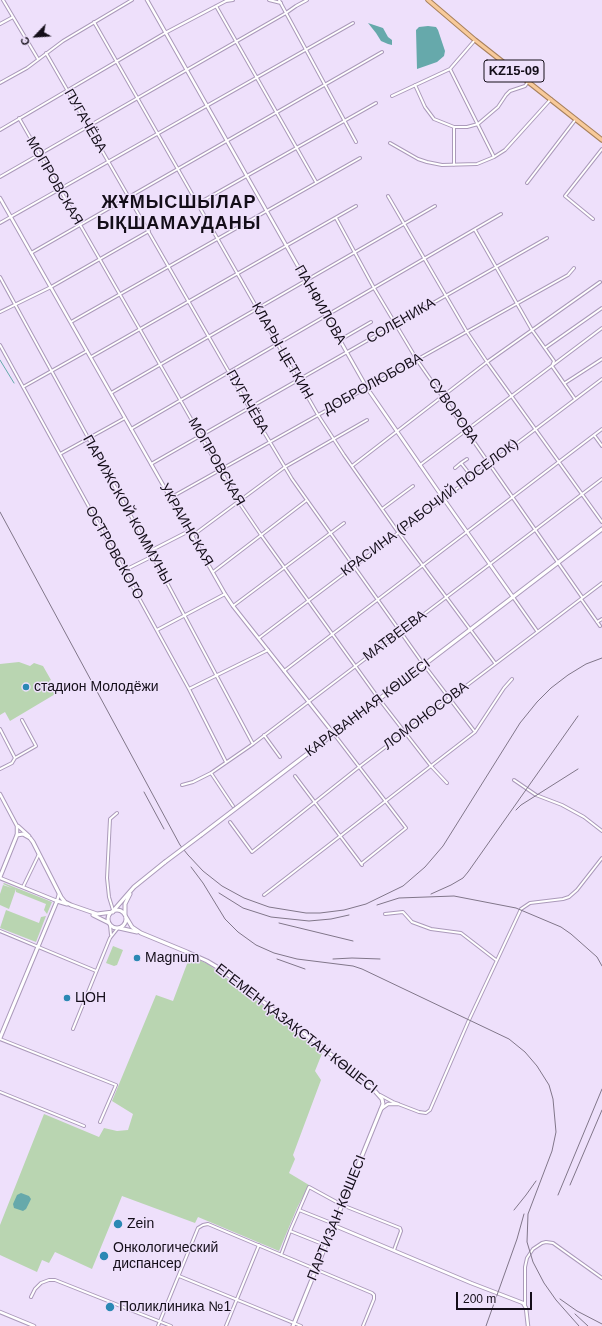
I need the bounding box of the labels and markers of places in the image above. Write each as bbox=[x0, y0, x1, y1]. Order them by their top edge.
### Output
place label: стадион Молодёжи bbox=[34, 679, 159, 695]
marker: стадион Молодёжи bbox=[21, 682, 31, 692]
place label: Magnum bbox=[145, 950, 199, 966]
marker: Magnum bbox=[132, 953, 142, 963]
place label: ЦОН bbox=[75, 990, 106, 1006]
marker: ЦОН bbox=[62, 993, 72, 1003]
place label: Zein bbox=[127, 1216, 154, 1232]
marker: Zein bbox=[112, 1218, 124, 1230]
place label: Онкологический диспансер bbox=[113, 1240, 218, 1272]
marker: Онкологический диспансер bbox=[98, 1250, 110, 1262]
place label: Поликлиника №1 bbox=[119, 1299, 231, 1315]
marker: Поликлиника №1 bbox=[104, 1301, 116, 1313]

